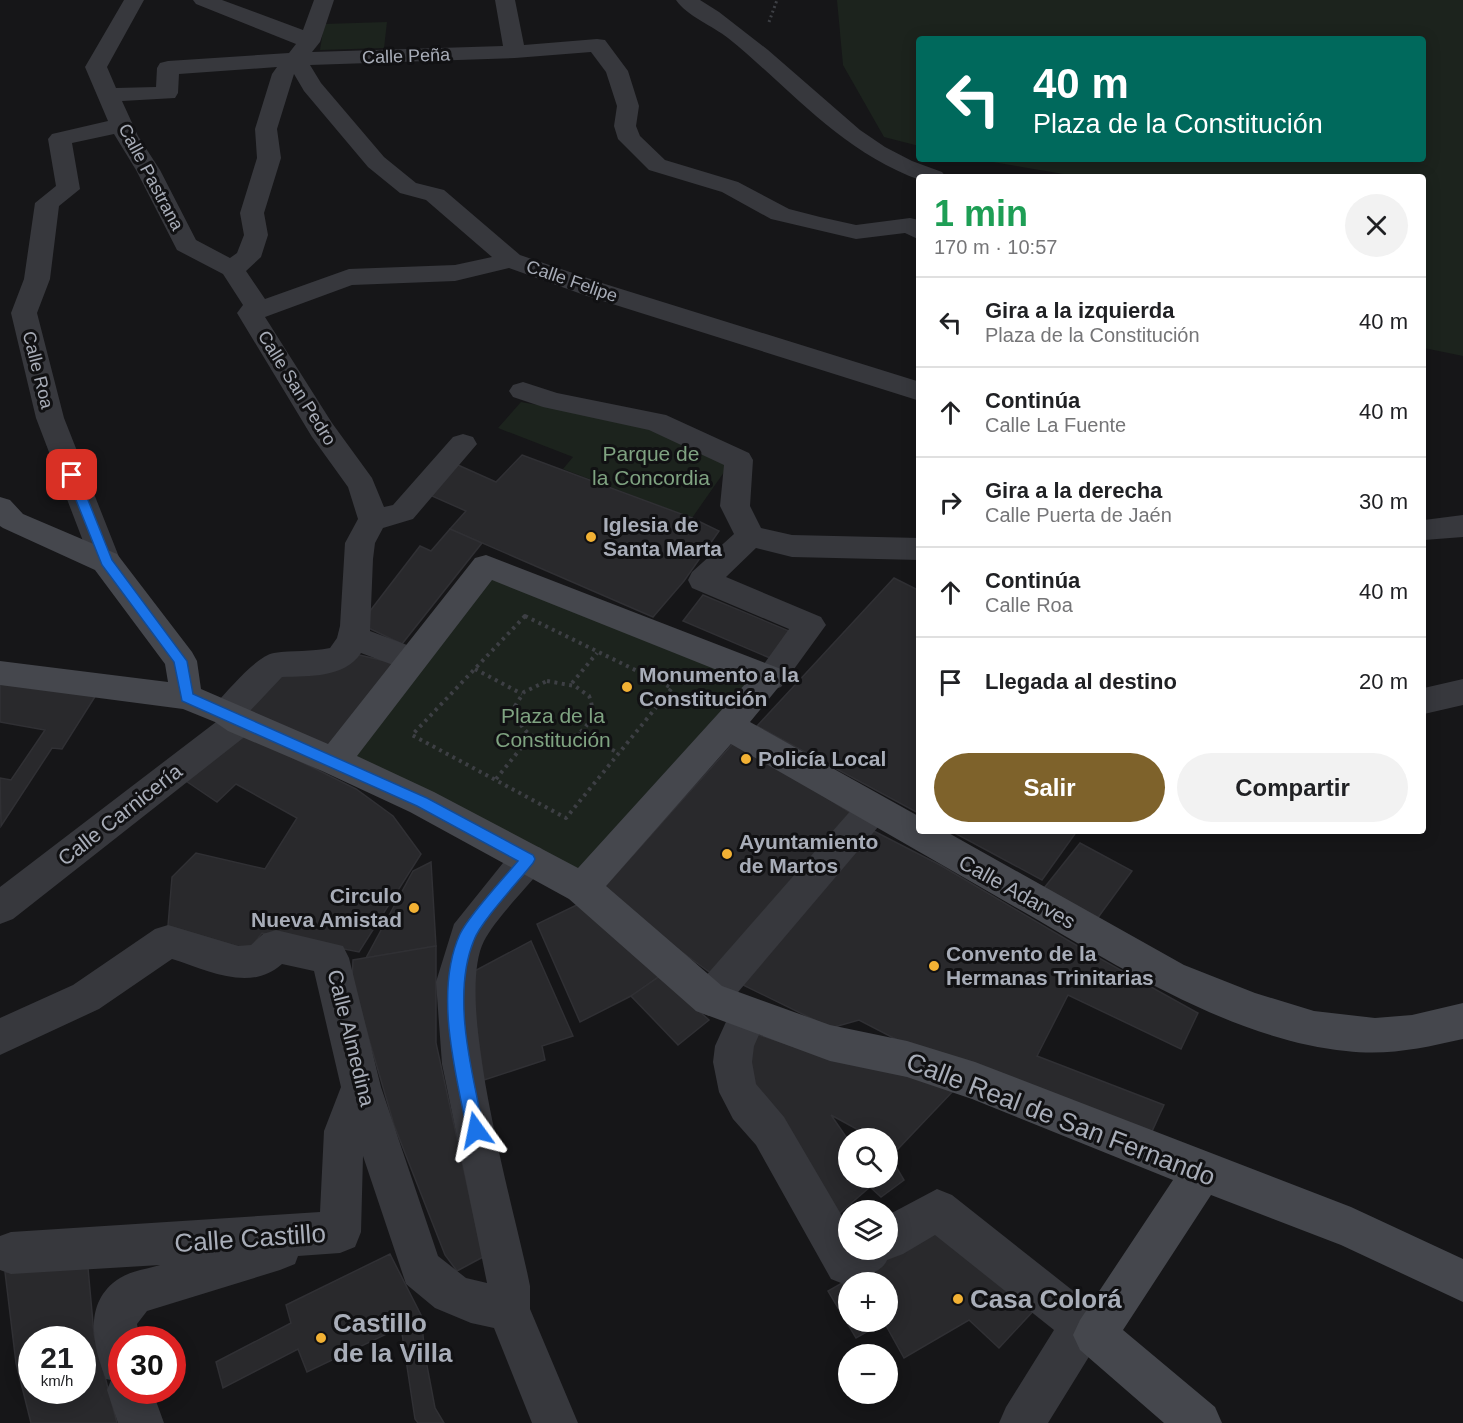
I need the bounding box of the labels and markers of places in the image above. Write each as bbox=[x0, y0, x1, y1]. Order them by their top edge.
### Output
pin bbox=[46, 449, 97, 500]
place label: Iglesia de Santa Marta bbox=[603, 513, 722, 560]
marker: Iglesia de Santa Marta bbox=[584, 530, 598, 544]
place label: Monumento a la Constitución bbox=[639, 663, 799, 710]
marker: Monumento a la Constitución bbox=[620, 680, 634, 694]
place label: Policía Local bbox=[758, 747, 886, 770]
marker: Policía Local bbox=[739, 752, 753, 766]
place label: Ayuntamiento de Martos bbox=[739, 830, 878, 877]
marker: Ayuntamiento de Martos bbox=[720, 847, 734, 861]
place label: Circulo Nueva Amistad bbox=[251, 884, 402, 931]
marker: Circulo Nueva Amistad bbox=[407, 901, 421, 915]
place label: Convento de la Hermanas Trinitarias bbox=[946, 942, 1154, 989]
marker: Convento de la Hermanas Trinitarias bbox=[927, 959, 941, 973]
place label: Casa Colorá bbox=[970, 1284, 1122, 1314]
marker: Casa Colorá bbox=[951, 1292, 965, 1306]
place label: Castillo de la Villa bbox=[333, 1308, 453, 1368]
marker: Castillo de la Villa bbox=[314, 1331, 328, 1345]

